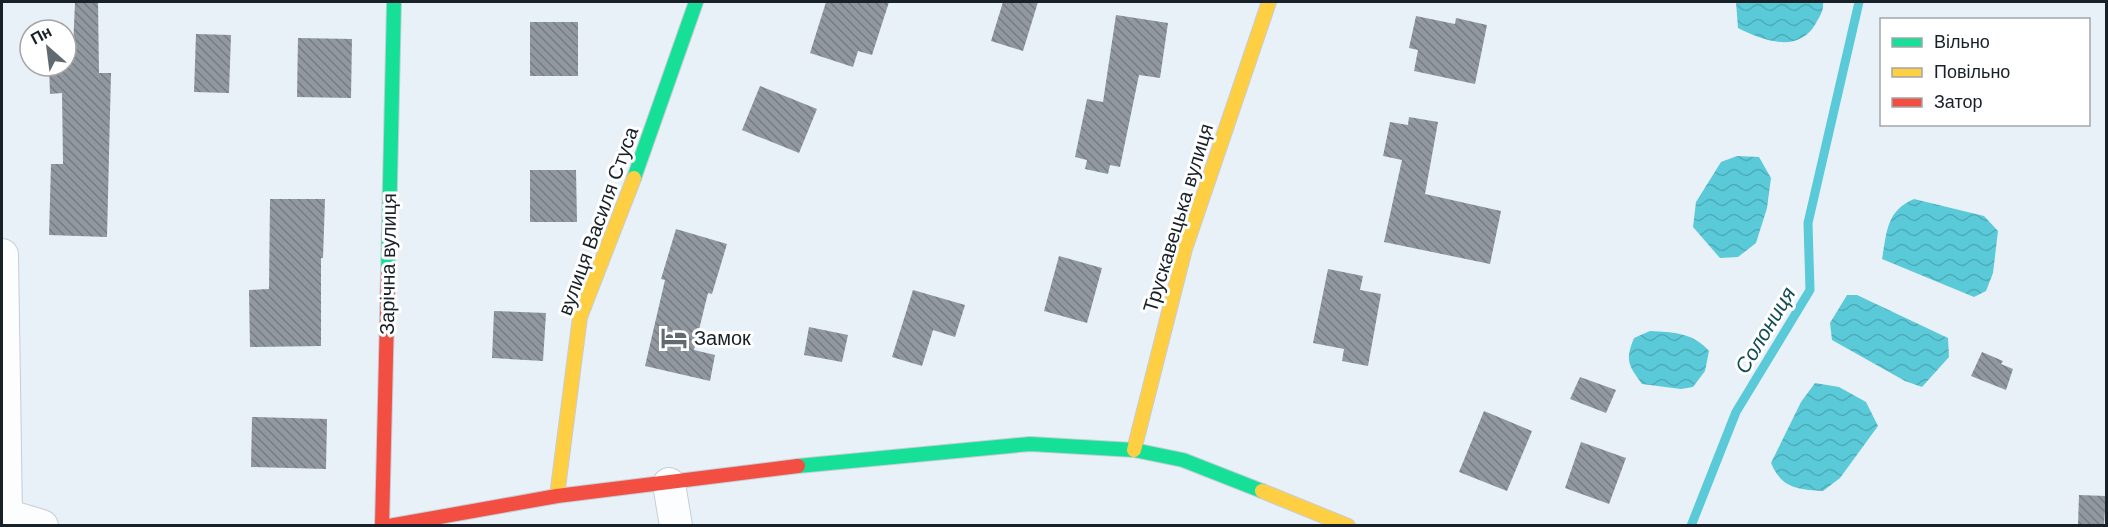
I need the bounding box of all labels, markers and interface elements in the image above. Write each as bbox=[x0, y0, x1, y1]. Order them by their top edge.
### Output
north arrow bbox=[18, 18, 78, 78]
legend bbox=[1880, 18, 2090, 126]
text: Пн bbox=[28, 23, 55, 48]
text: Вільно bbox=[1934, 32, 1990, 52]
text: Повільно bbox=[1934, 62, 2010, 82]
text: Затор bbox=[1934, 92, 1983, 112]
street label: Трускавецька вулиця bbox=[1139, 121, 1217, 315]
street label: вулиця Василя Стуса bbox=[554, 123, 643, 318]
street label: Зарічна вулиця bbox=[376, 193, 400, 335]
water label: Солониця bbox=[1730, 283, 1800, 377]
hotel icon: Замок bbox=[659, 323, 689, 353]
place label: Замок bbox=[694, 327, 751, 349]

